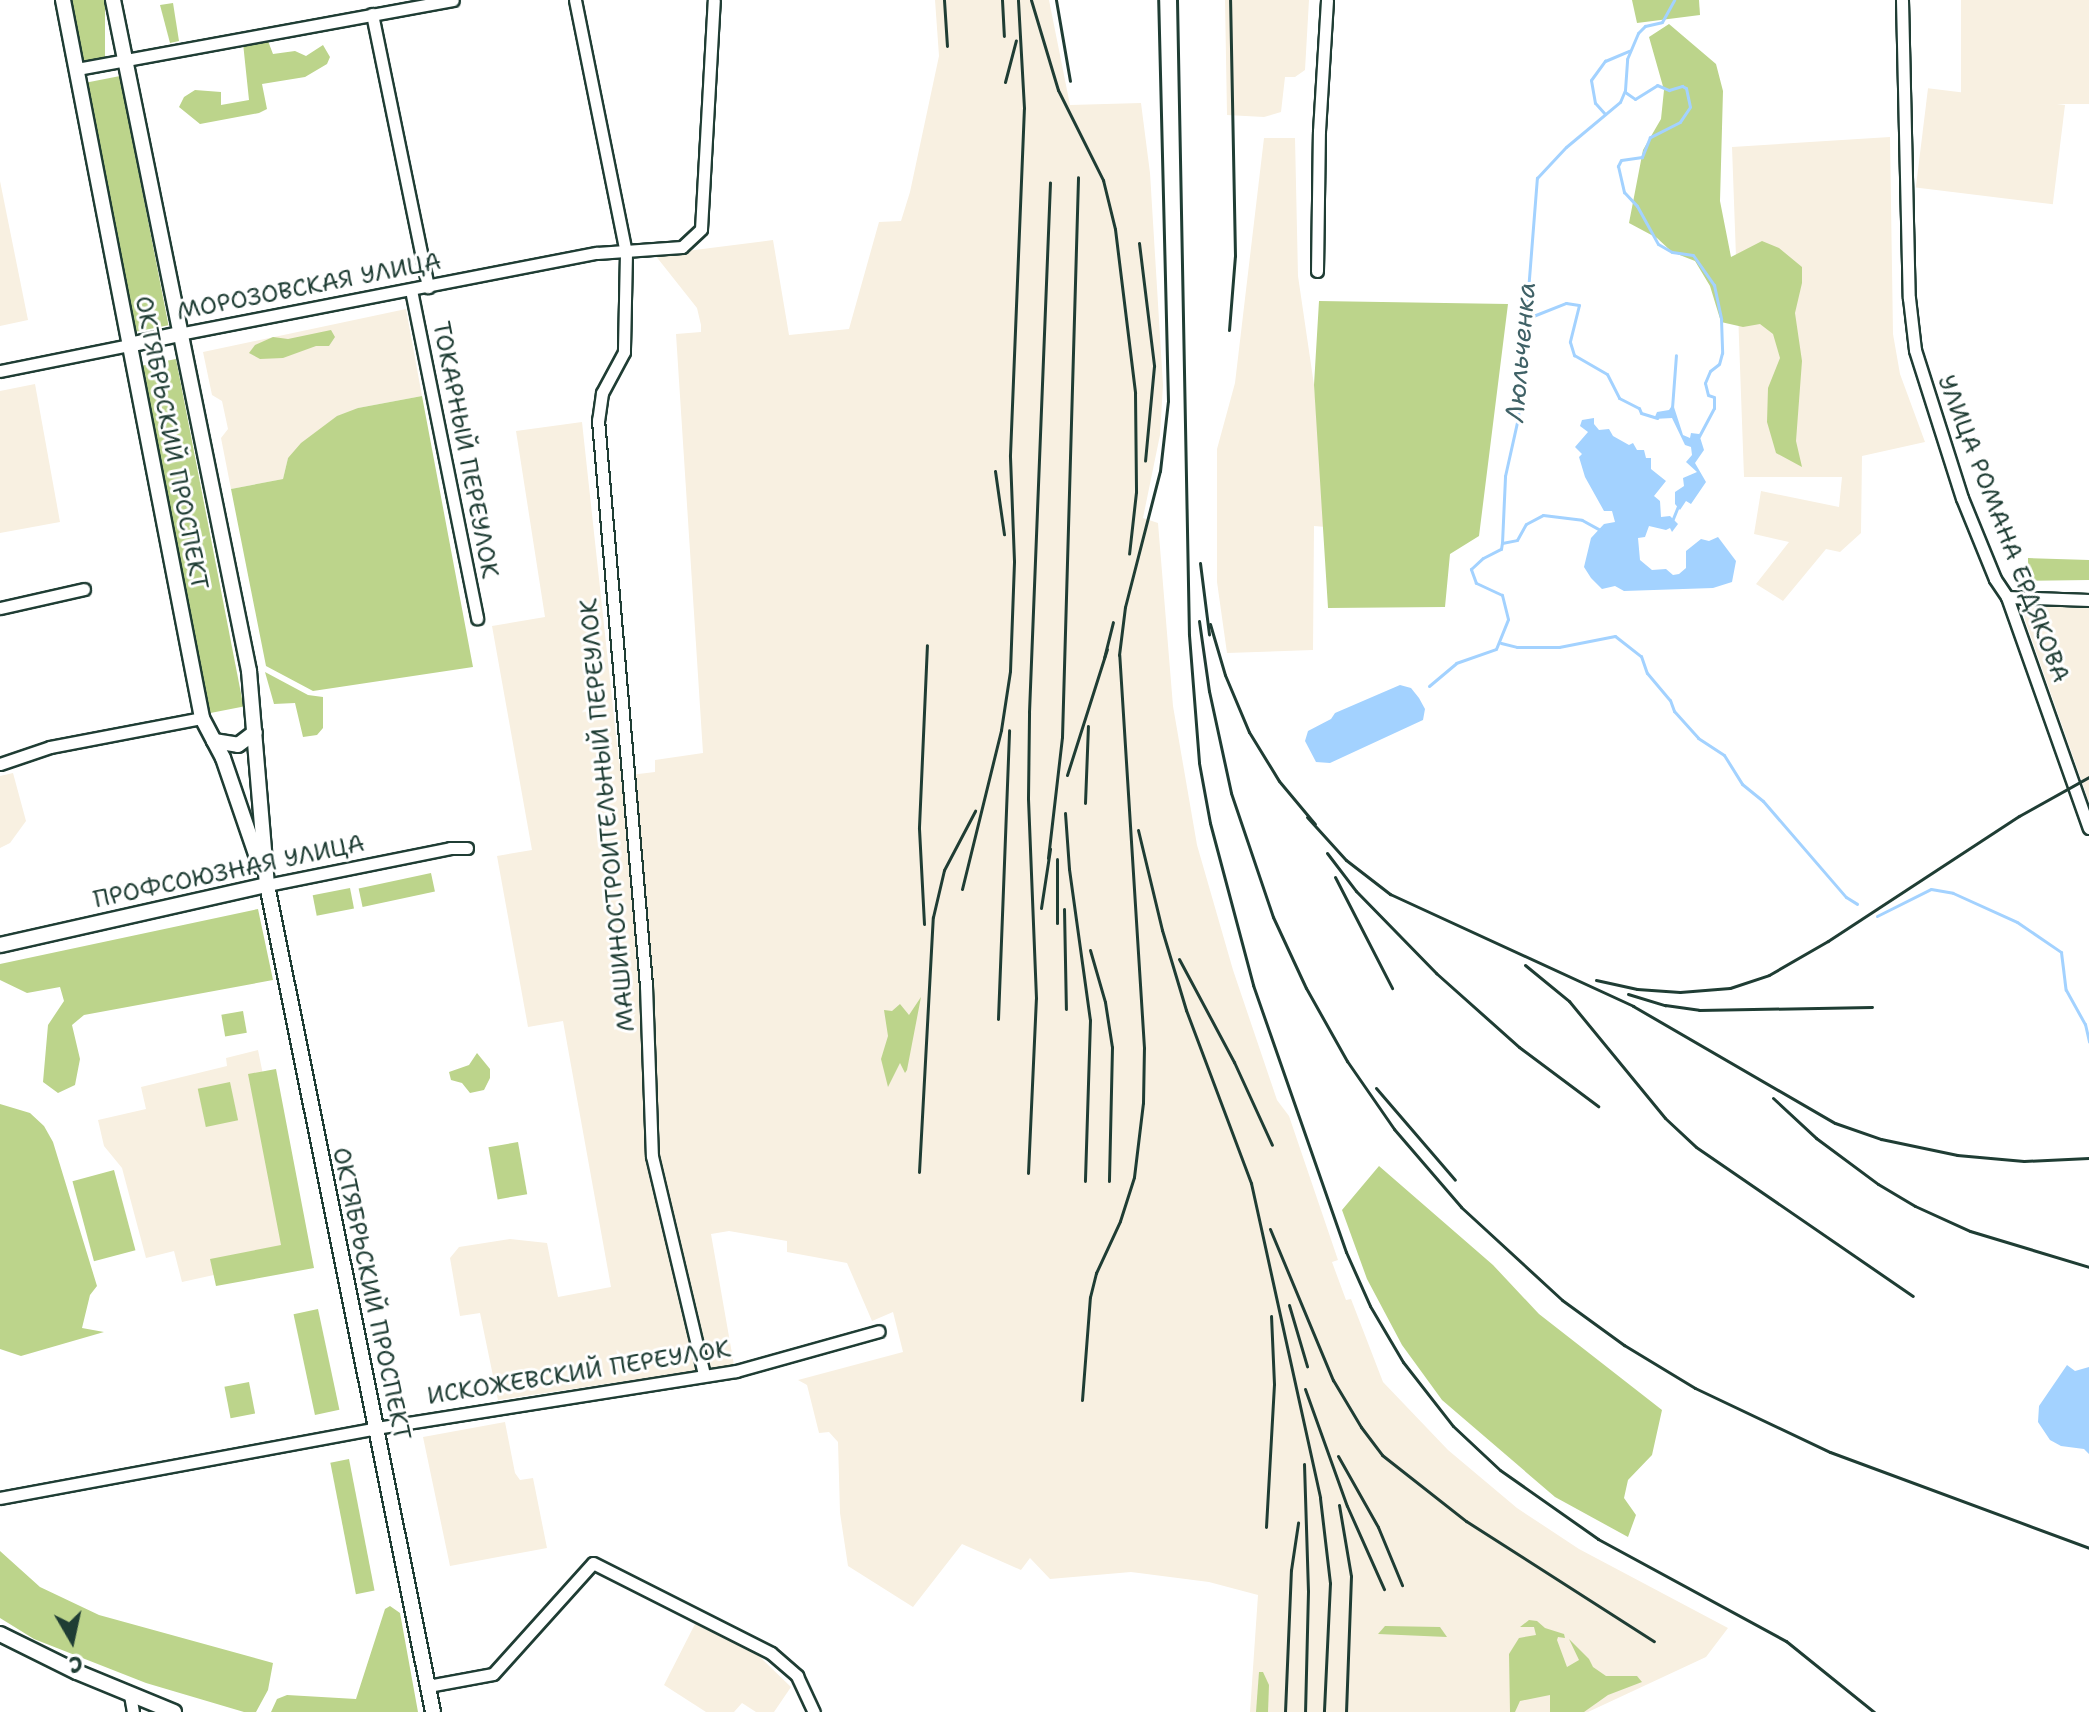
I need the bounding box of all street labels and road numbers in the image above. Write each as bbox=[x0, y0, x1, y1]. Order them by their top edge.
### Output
street label: МОРОЗОВСКАЯ УЛИЦА bbox=[174, 247, 444, 327]
street label: ОКТЯБРЬСКИЙ ПРОСПЕКТ bbox=[128, 294, 214, 592]
street label: ТОКАРНЫЙ ПЕРЕУЛОК bbox=[426, 319, 504, 581]
street label: УЛИЦА РОМАНА ЕРДЯКОВА bbox=[1931, 371, 2075, 687]
street label: МАШИНОСТРОИТЕЛЬНЫЙ ПЕРЕУЛОК bbox=[575, 597, 641, 1033]
street label: ПРОФСОЮЗНАЯ УЛИЦА bbox=[91, 829, 367, 915]
street label: ОКТЯБРЬСКИЙ ПРОСПЕКТ bbox=[326, 1145, 416, 1443]
street label: ИСКОЖЕВСКИЙ ПЕРЕУЛОК bbox=[425, 1335, 733, 1411]

